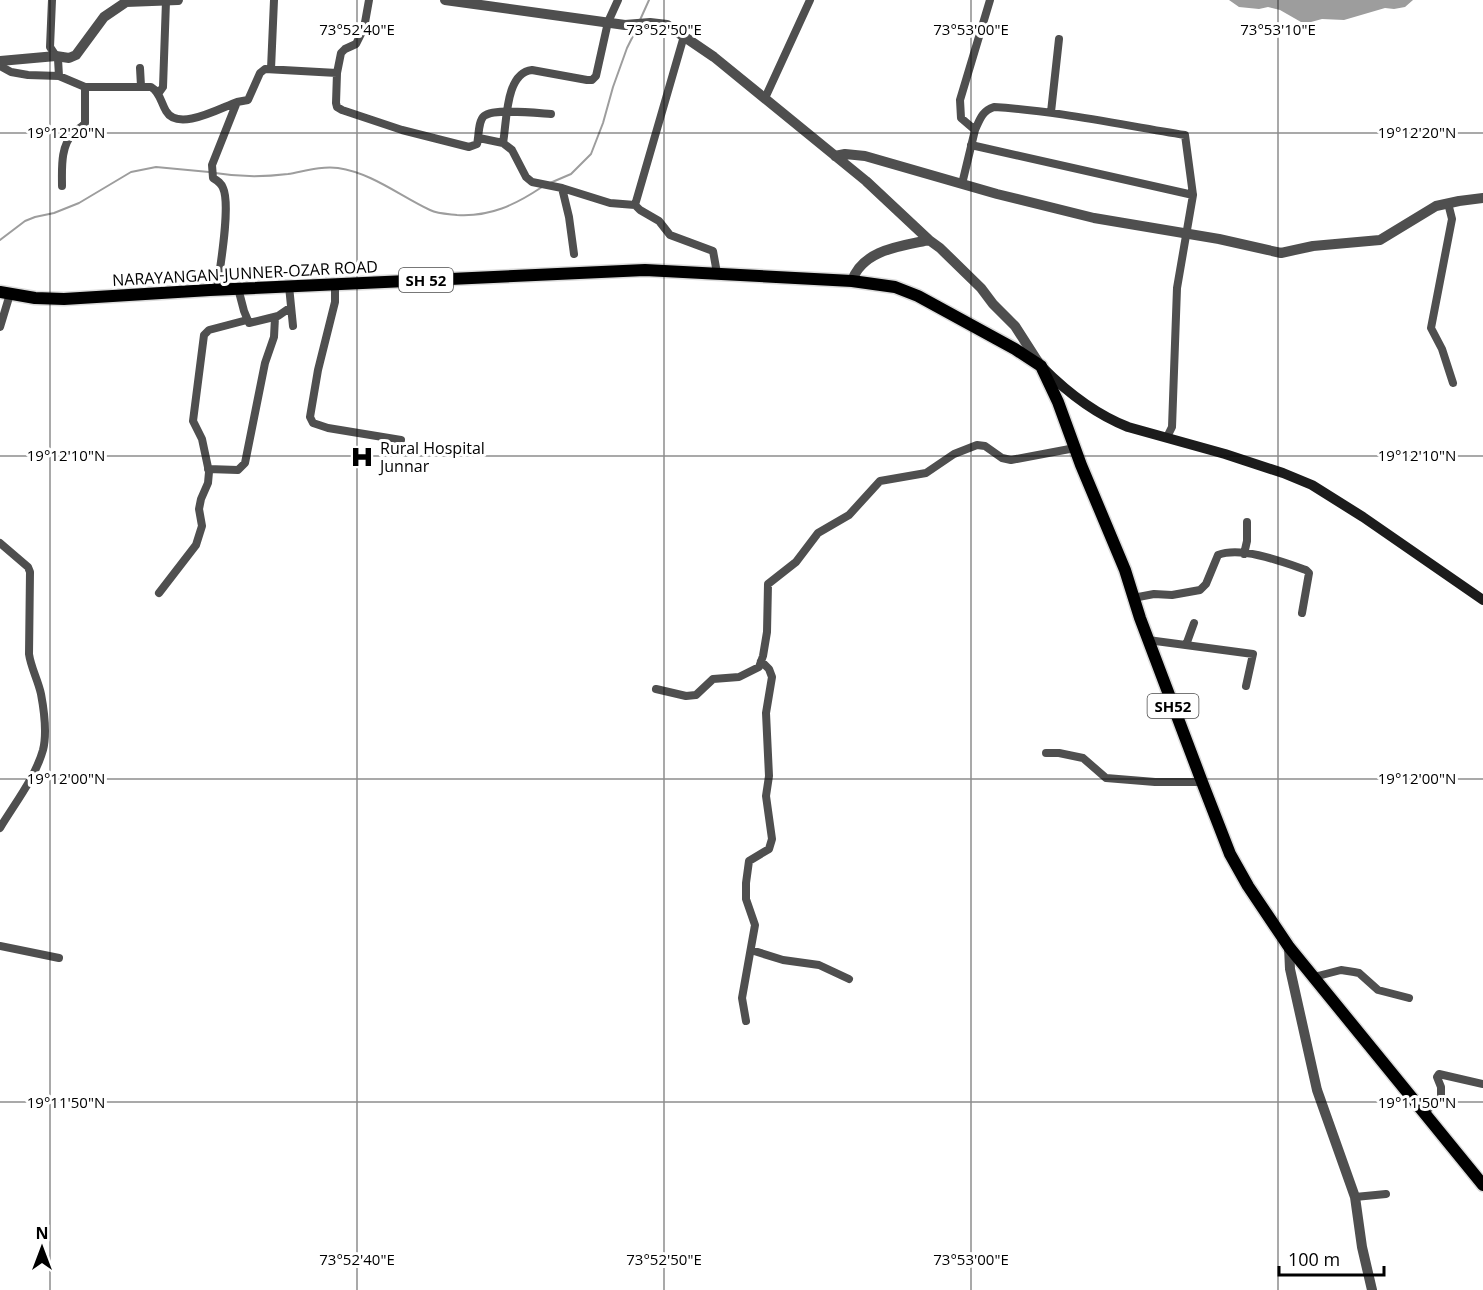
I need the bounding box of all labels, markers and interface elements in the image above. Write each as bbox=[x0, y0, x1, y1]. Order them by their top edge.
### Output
text: 73°52'40"E bbox=[319, 19, 395, 39]
text: 73°52'50"E bbox=[626, 19, 702, 39]
text: 73°53'00"E bbox=[933, 19, 1009, 39]
text: 73°53'10"E bbox=[1240, 19, 1316, 39]
text: 19°12'20"N bbox=[27, 122, 105, 142]
text: 19°12'20"N bbox=[1378, 122, 1456, 142]
street label: NARAYANGAN-JUNNER-OZAR ROAD bbox=[112, 255, 378, 291]
road number: SH 52 bbox=[399, 268, 453, 292]
place label: Rural Hospital Junnar bbox=[378, 437, 485, 477]
hospital icon: Rural Hospital Junnar bbox=[349, 444, 375, 470]
text: 19°12'10"N bbox=[27, 445, 105, 465]
text: 19°12'10"N bbox=[1378, 445, 1456, 465]
road number: SH52 bbox=[1148, 694, 1198, 718]
text: 19°12'00"N bbox=[27, 768, 105, 788]
text: 19°12'00"N bbox=[1378, 768, 1456, 788]
text: 19°11'50"N bbox=[27, 1092, 105, 1112]
text: 19°11'50"N bbox=[1378, 1092, 1456, 1112]
north arrow bbox=[12, 1218, 72, 1278]
text: N bbox=[35, 1222, 49, 1244]
scale bar bbox=[1279, 1239, 1384, 1277]
text: 100 m bbox=[1288, 1247, 1340, 1271]
text: 73°52'40"E bbox=[319, 1249, 395, 1269]
text: 73°52'50"E bbox=[626, 1249, 702, 1269]
text: 73°53'00"E bbox=[933, 1249, 1009, 1269]

